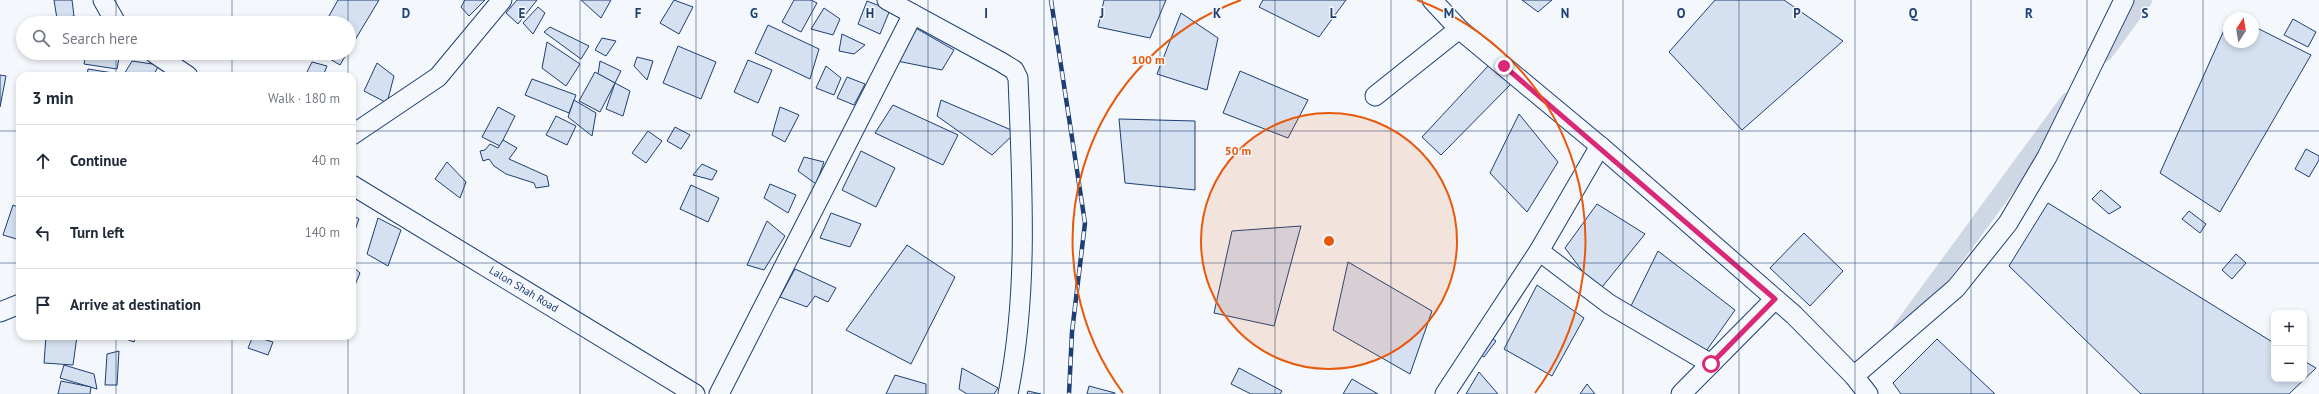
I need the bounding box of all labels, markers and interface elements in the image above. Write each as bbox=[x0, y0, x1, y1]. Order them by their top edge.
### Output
text: D bbox=[402, 5, 410, 22]
text: E bbox=[519, 5, 526, 22]
text: F bbox=[635, 5, 642, 22]
text: G bbox=[750, 5, 758, 22]
text: H bbox=[866, 5, 874, 22]
text: I bbox=[984, 5, 988, 22]
text: J bbox=[1099, 5, 1104, 22]
text: K bbox=[1213, 5, 1221, 22]
text: L bbox=[1330, 5, 1337, 22]
text: M bbox=[1444, 5, 1454, 22]
text: N bbox=[1561, 5, 1569, 22]
text: O bbox=[1677, 5, 1686, 22]
text: P bbox=[1793, 5, 1801, 22]
text: Q bbox=[1909, 5, 1919, 22]
text: R bbox=[2025, 5, 2033, 22]
text: S bbox=[2142, 5, 2149, 22]
north arrow bbox=[2223, 12, 2259, 48]
search box bbox=[16, 16, 356, 60]
icon: search bbox=[30, 27, 52, 49]
text: Search here bbox=[62, 29, 138, 48]
text: 100 m bbox=[1131, 52, 1165, 67]
route end bbox=[1495, 57, 1513, 75]
text: 3 min bbox=[32, 87, 73, 109]
text: Walk · 180 m bbox=[268, 90, 340, 107]
text: 50 m bbox=[1225, 143, 1251, 158]
icon: ahead bbox=[32, 150, 54, 172]
text: Continue bbox=[70, 151, 127, 170]
text: 40 m bbox=[312, 152, 340, 169]
icon: left bbox=[32, 222, 54, 244]
text: Turn left bbox=[70, 223, 124, 242]
text: 140 m bbox=[305, 224, 340, 241]
centre of rings bbox=[1322, 234, 1336, 248]
street label: Lalon Shah Road bbox=[487, 263, 561, 315]
icon: arrive bbox=[32, 294, 54, 316]
text: Arrive at destination bbox=[70, 295, 201, 314]
map controls bbox=[2271, 310, 2307, 382]
button: + bbox=[2271, 310, 2307, 346]
button: − bbox=[2271, 346, 2307, 382]
route start bbox=[1702, 355, 1720, 373]

